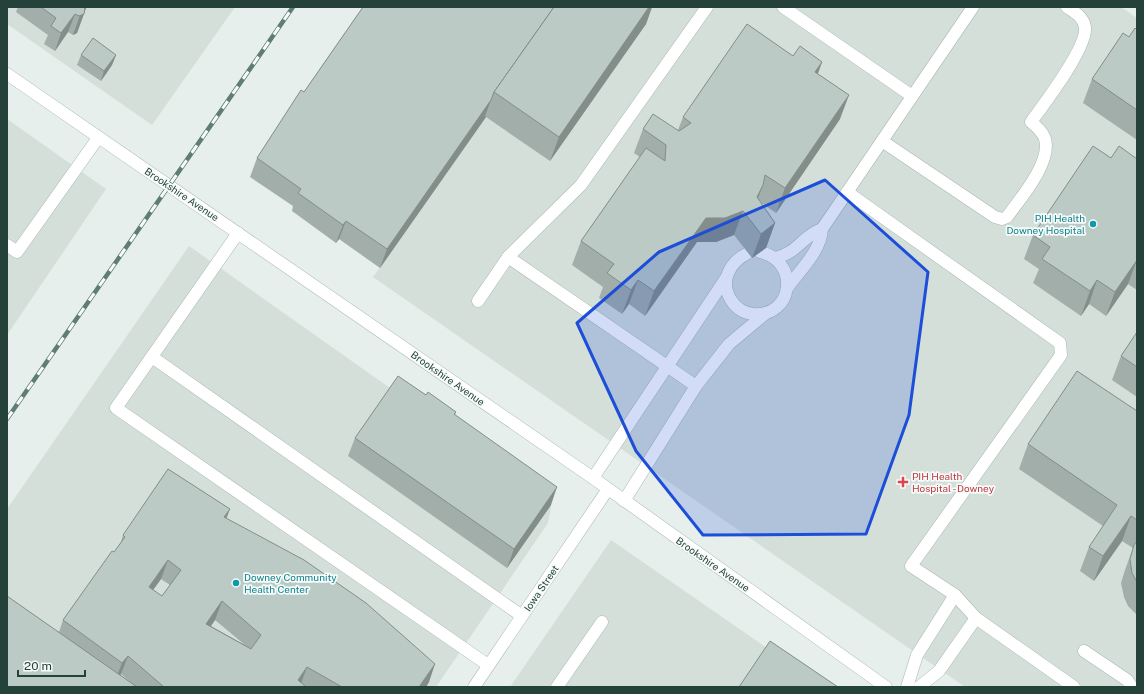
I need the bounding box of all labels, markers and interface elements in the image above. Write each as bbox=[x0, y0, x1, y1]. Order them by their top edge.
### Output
street label: Brookshire Avenue bbox=[143, 165, 222, 223]
place label: PIH Health Downey Hospital bbox=[1006, 212, 1085, 236]
marker: PIH Health Downey Hospital bbox=[1088, 219, 1098, 229]
street label: Brookshire Avenue bbox=[409, 348, 487, 408]
place label: PIH Health Hospital - Downey bbox=[912, 470, 995, 494]
marker: PIH Health Hospital - Downey bbox=[897, 476, 909, 488]
street label: Brookshire Avenue bbox=[674, 534, 752, 594]
street label: Iowa Street bbox=[521, 563, 561, 613]
place label: Downey Community Health Center bbox=[244, 571, 337, 595]
marker: Downey Community Health Center bbox=[231, 578, 241, 588]
scale bar bbox=[18, 652, 85, 678]
text: 20 m bbox=[24, 659, 52, 673]

